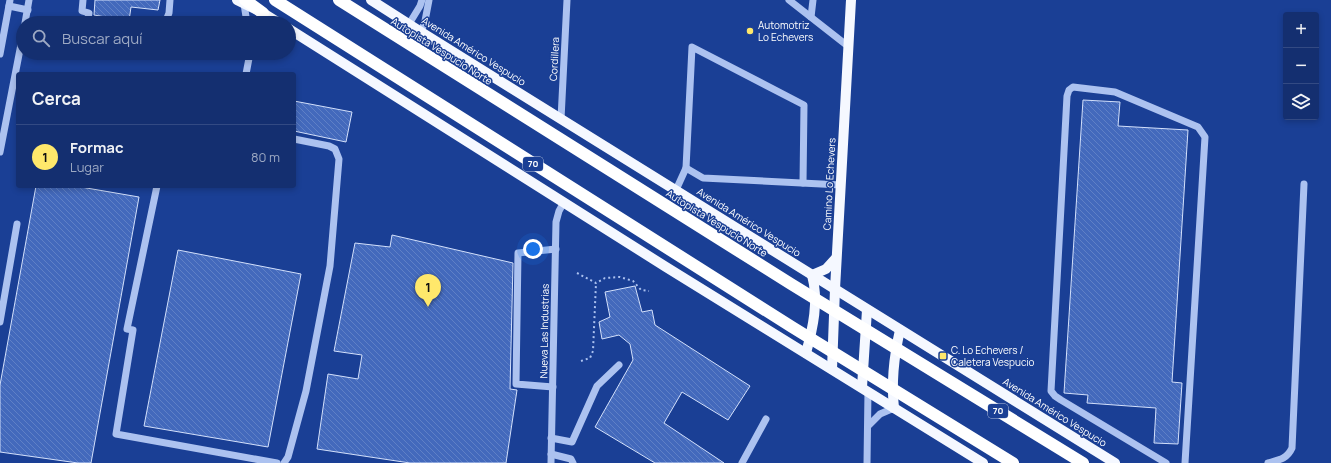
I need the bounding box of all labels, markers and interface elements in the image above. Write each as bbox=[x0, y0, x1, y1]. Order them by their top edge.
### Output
map controls bbox=[1283, 12, 1319, 120]
button: + bbox=[1283, 12, 1319, 48]
street label: Avenida Américo Vespucio bbox=[419, 13, 529, 89]
street label: Autopista Vespucio Norte bbox=[389, 14, 495, 88]
search box bbox=[16, 16, 296, 60]
place label: Automotriz Lo Echevers bbox=[758, 18, 813, 44]
marker: Automotriz Lo Echevers bbox=[745, 26, 755, 36]
icon: search bbox=[30, 27, 52, 49]
text: Buscar aquí bbox=[62, 28, 143, 49]
street label: Cordillera bbox=[546, 37, 562, 81]
button: − bbox=[1283, 48, 1319, 84]
button: layers bbox=[1283, 84, 1319, 120]
text: Cerca bbox=[32, 87, 81, 110]
text: Formac bbox=[70, 137, 124, 158]
street label: Camino Lo Echevers bbox=[820, 137, 838, 231]
text: 1 bbox=[42, 148, 48, 166]
text: 80 m bbox=[251, 148, 280, 166]
road number: 70 bbox=[523, 157, 543, 171]
text: Lugar bbox=[70, 158, 104, 176]
street label: Avenida Américo Vespucio bbox=[694, 184, 804, 260]
street label: Autopista Vespucio Norte bbox=[664, 186, 770, 260]
your location bbox=[523, 239, 543, 259]
pin: 1 bbox=[415, 274, 441, 307]
street label: Nueva Las Industrias bbox=[536, 283, 552, 379]
place label: C. Lo Echevers / Caletera Vespucio bbox=[951, 343, 1035, 369]
marker: C. Lo Echevers / Caletera Vespucio bbox=[938, 351, 948, 361]
street label: Avenida Américo Vespucio bbox=[1000, 374, 1110, 450]
road number: 70 bbox=[988, 404, 1008, 418]

